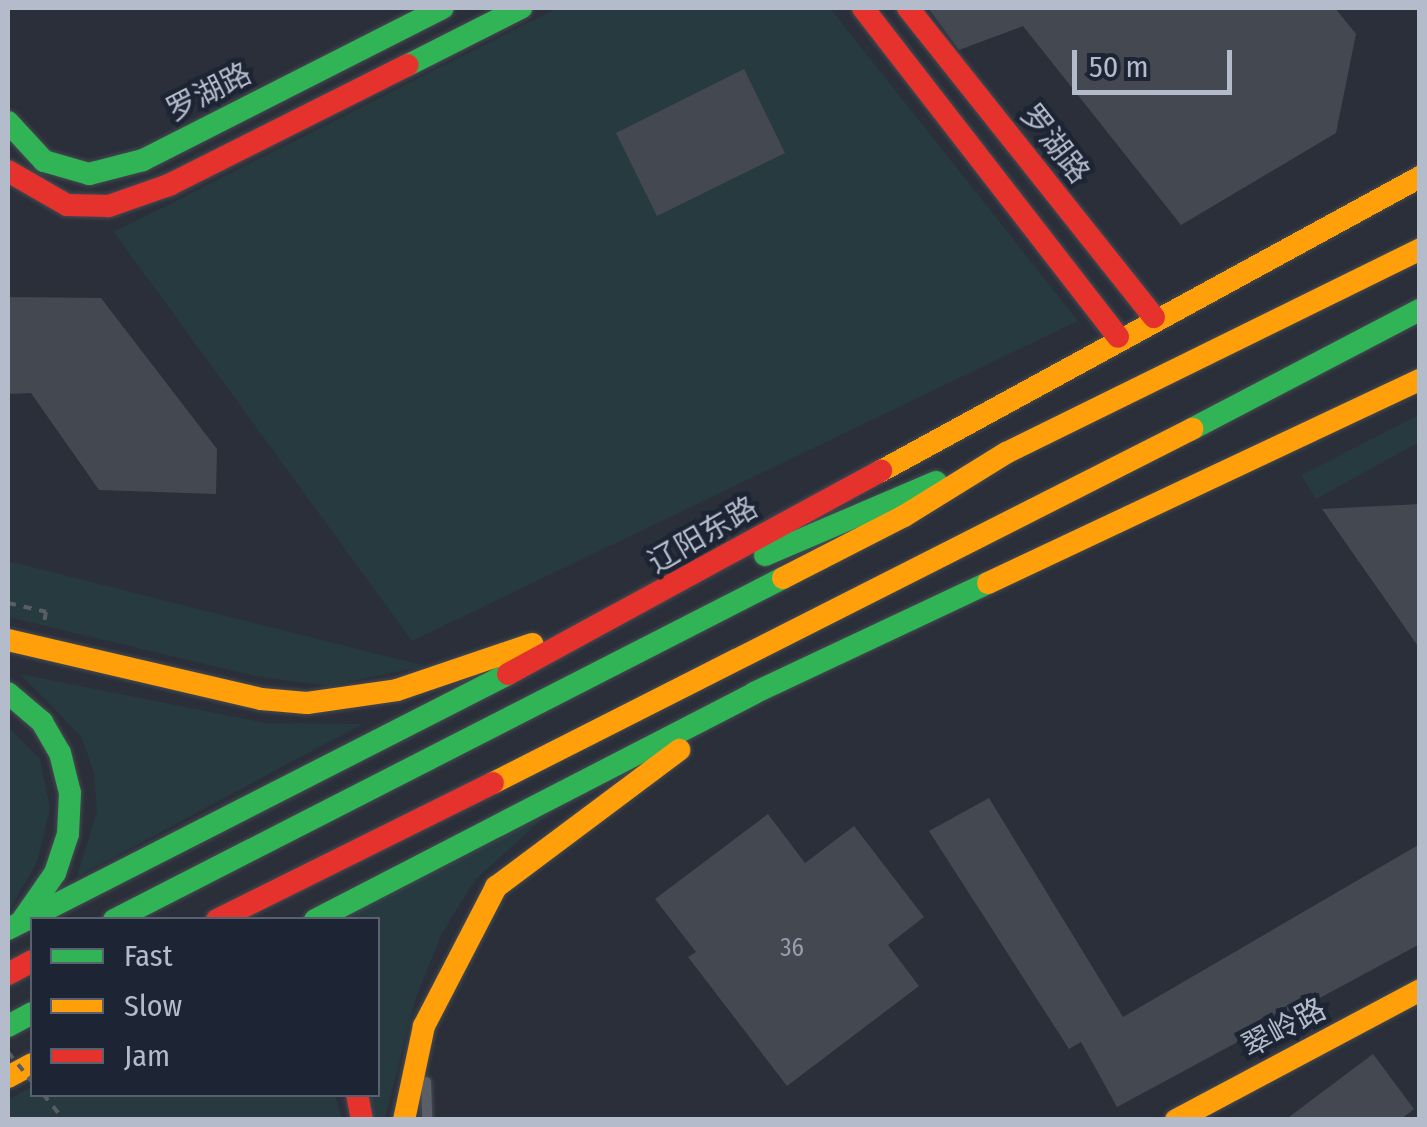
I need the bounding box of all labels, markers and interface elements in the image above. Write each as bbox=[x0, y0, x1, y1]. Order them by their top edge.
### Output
scale bar bbox=[1077, 30, 1237, 92]
text: 50 m bbox=[1089, 49, 1149, 85]
street label: 罗湖路 bbox=[161, 56, 257, 128]
street label: 罗湖路 bbox=[1013, 97, 1097, 191]
street label: 辽阳东路 bbox=[642, 489, 764, 581]
legend bbox=[30, 917, 380, 1097]
house number: 36 bbox=[780, 933, 804, 963]
text: Fast bbox=[124, 938, 172, 974]
text: Slow bbox=[124, 988, 182, 1024]
street label: 翠岭路 bbox=[1236, 991, 1332, 1065]
text: Jam bbox=[124, 1038, 170, 1074]

